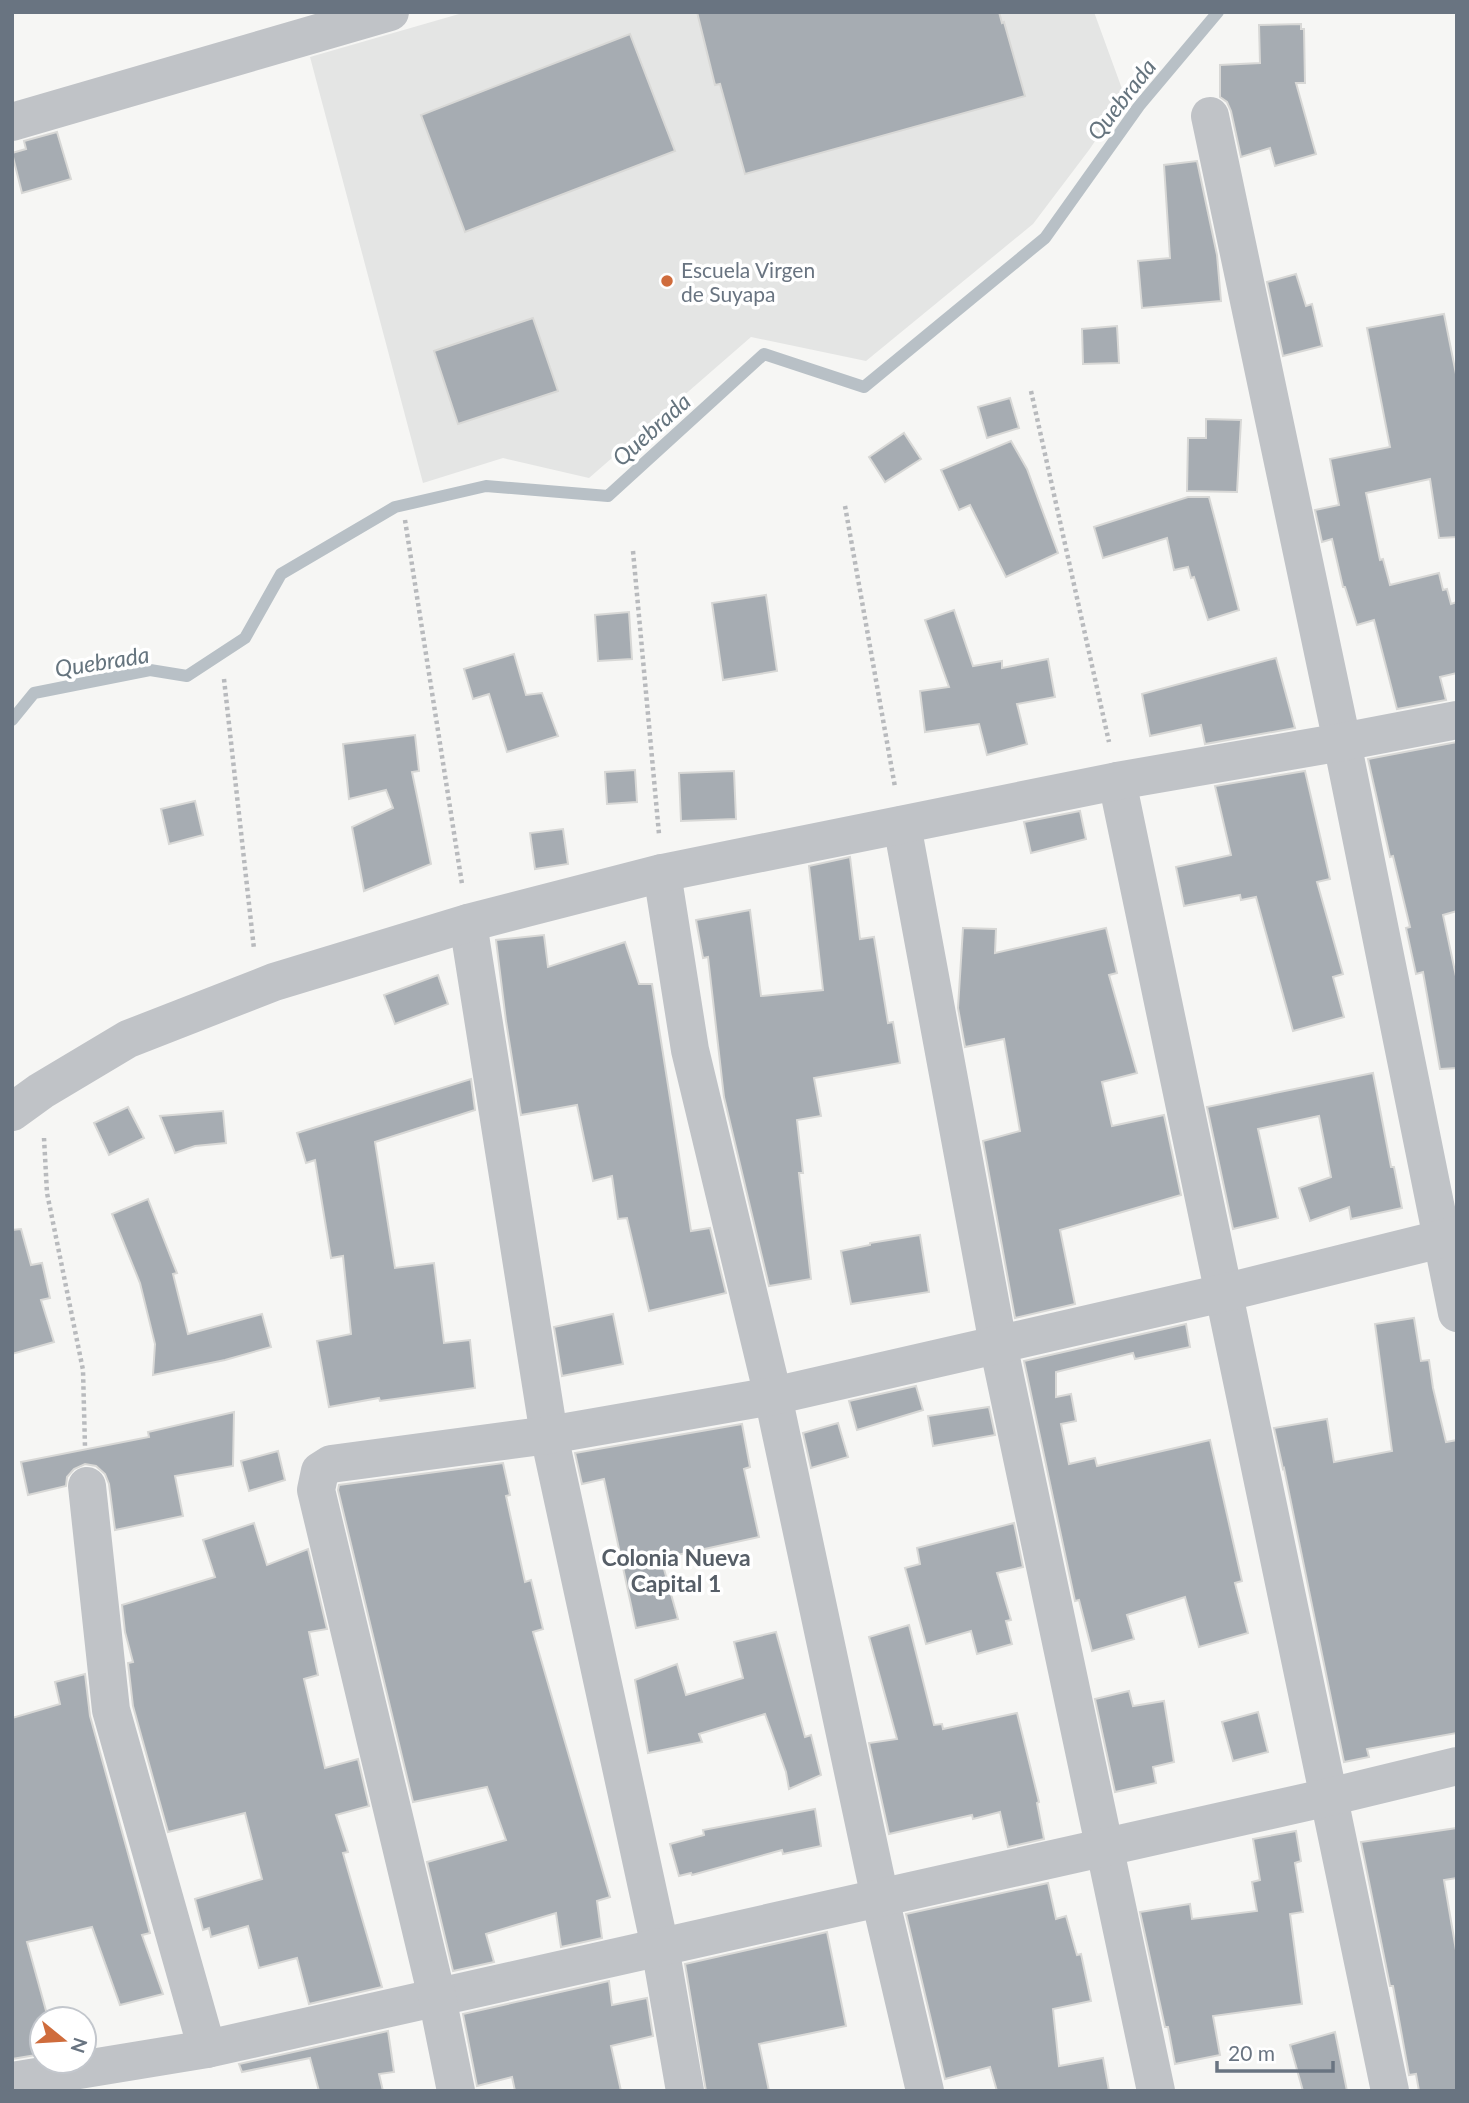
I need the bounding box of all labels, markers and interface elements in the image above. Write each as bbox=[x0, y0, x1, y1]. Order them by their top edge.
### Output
water label: Quebrada bbox=[1081, 53, 1161, 145]
place label: Escuela Virgen de Suyapa bbox=[681, 257, 815, 306]
marker: Escuela Virgen de Suyapa bbox=[659, 273, 675, 289]
water label: Quebrada bbox=[606, 387, 696, 471]
water label: Quebrada bbox=[53, 640, 151, 682]
district label: Colonia Nueva Capital 1 bbox=[601, 1543, 751, 1597]
north arrow bbox=[28, 2005, 98, 2075]
scale bar bbox=[1217, 2030, 1332, 2074]
text: N bbox=[66, 2035, 93, 2056]
text: 20 m bbox=[1228, 2040, 1275, 2065]

